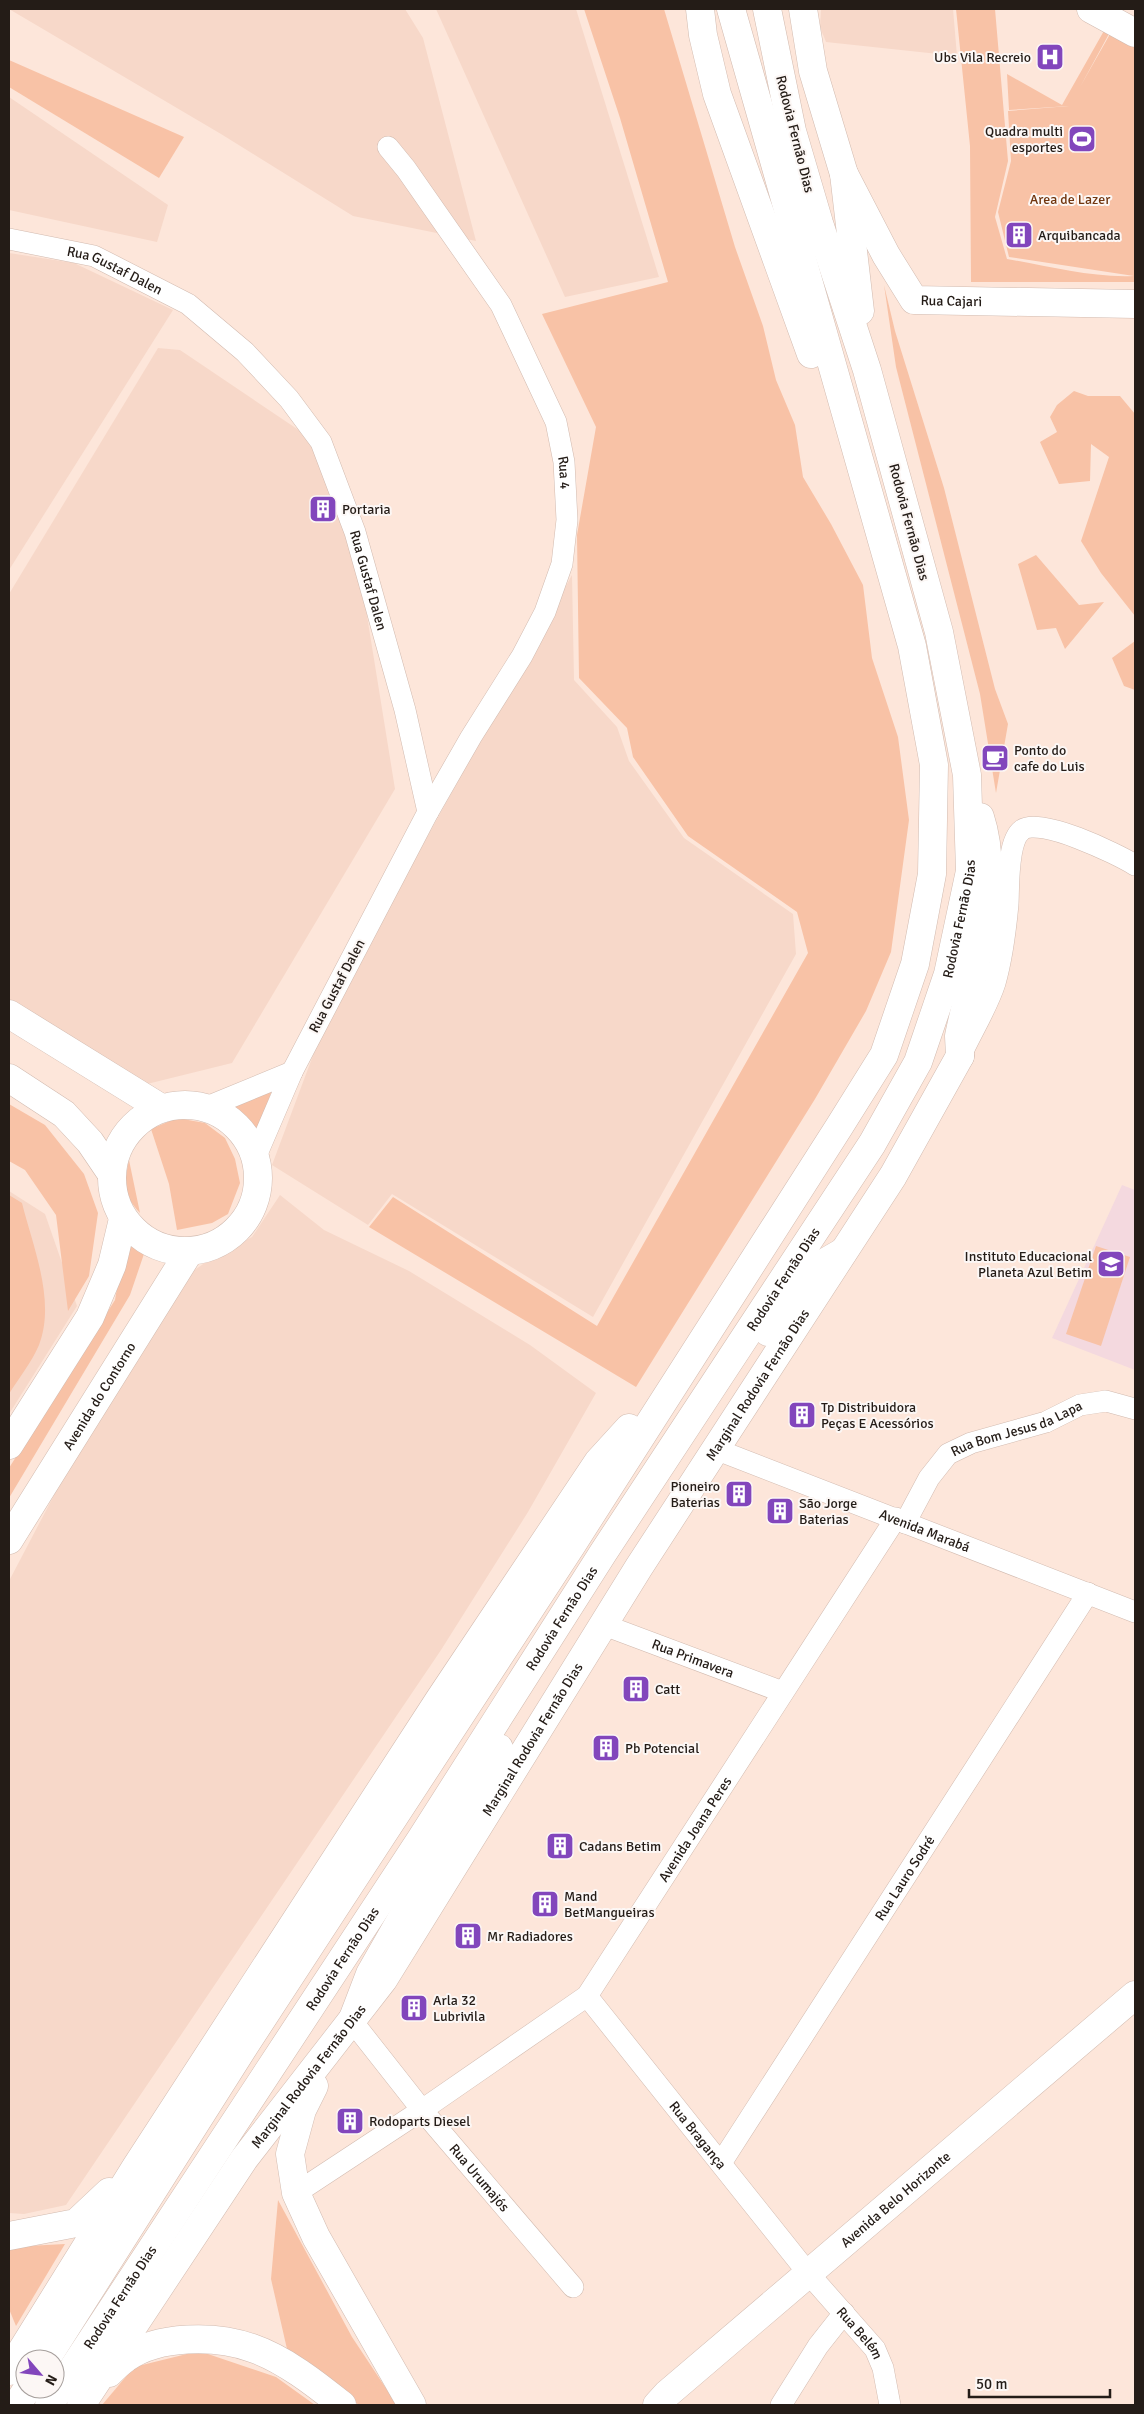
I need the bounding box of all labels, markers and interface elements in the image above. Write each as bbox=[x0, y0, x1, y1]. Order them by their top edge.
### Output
hospital icon: Ubs Vila Recreio bbox=[1035, 42, 1065, 72]
place label: Ubs Vila Recreio bbox=[934, 49, 1031, 66]
street label: Rodovia Fernão Dias bbox=[772, 74, 818, 194]
place label: Quadra multi esportes bbox=[985, 123, 1063, 156]
sports icon: Quadra multi esportes bbox=[1067, 124, 1097, 154]
park label: Area de Lazer bbox=[1030, 191, 1111, 208]
building icon: Arquibancada bbox=[1004, 220, 1034, 250]
place label: Arquibancada bbox=[1038, 227, 1121, 244]
street label: Rua Gustaf Dalen bbox=[66, 242, 166, 298]
street label: Rua Cajari bbox=[920, 292, 982, 310]
street label: Rua 4 bbox=[554, 454, 574, 490]
street label: Rodovia Fernão Dias bbox=[885, 462, 933, 582]
building icon: Portaria bbox=[308, 494, 338, 524]
place label: Portaria bbox=[342, 501, 391, 518]
street label: Rua Gustaf Dalen bbox=[346, 528, 391, 632]
place label: Ponto do cafe do Luis bbox=[1014, 742, 1085, 775]
cafe icon: Ponto do cafe do Luis bbox=[980, 743, 1010, 773]
street label: Rodovia Fernão Dias bbox=[939, 860, 979, 980]
street label: Rua Gustaf Dalen bbox=[305, 936, 369, 1036]
street label: Rodovia Fernão Dias bbox=[743, 1224, 823, 1334]
place label: Instituto Educacional Planeta Azul Betim bbox=[965, 1248, 1092, 1281]
school or university icon: Instituto Educacional Planeta Azul Betim bbox=[1096, 1249, 1126, 1279]
street label: Marginal Rodovia Fernão Dias bbox=[702, 1306, 813, 1464]
street label: Avenida do Contorno bbox=[59, 1339, 139, 1453]
street label: Rua Bom Jesus da Lapa bbox=[948, 1397, 1085, 1460]
place label: Tp Distribuidora Peças E Acessórios bbox=[821, 1399, 934, 1432]
building icon: Tp Distribuidora Peças E Acessórios bbox=[787, 1400, 817, 1430]
place label: Pioneiro Baterias bbox=[670, 1478, 720, 1511]
building icon: Pioneiro Baterias bbox=[724, 1479, 754, 1509]
place label: São Jorge Baterias bbox=[799, 1495, 857, 1528]
building icon: São Jorge Baterias bbox=[765, 1496, 795, 1526]
street label: Avenida Marabá bbox=[877, 1505, 972, 1556]
street label: Rodovia Fernão Dias bbox=[522, 1563, 601, 1674]
street label: Rua Primavera bbox=[650, 1635, 736, 1681]
street label: Marginal Rodovia Fernão Dias bbox=[478, 1659, 586, 1819]
building icon: Catt bbox=[621, 1674, 651, 1704]
place label: Catt bbox=[655, 1681, 680, 1698]
building icon: Pb Potencial bbox=[591, 1733, 621, 1763]
place label: Pb Potencial bbox=[625, 1740, 699, 1757]
street label: Avenida Joana Peres bbox=[655, 1774, 735, 1885]
building icon: Cadans Betim bbox=[545, 1831, 575, 1861]
street label: Rua Lauro Sodré bbox=[871, 1832, 938, 1924]
place label: Cadans Betim bbox=[579, 1838, 661, 1855]
place label: Mand BetMangueiras bbox=[564, 1888, 655, 1921]
building icon: Mand BetMangueiras bbox=[530, 1889, 560, 1919]
street label: Rodovia Fernão Dias bbox=[302, 1904, 382, 2014]
building icon: Mr Radiadores bbox=[453, 1921, 483, 1951]
place label: Mr Radiadores bbox=[487, 1928, 573, 1945]
place label: Arla 32 Lubrivila bbox=[433, 1992, 485, 2025]
building icon: Arla 32 Lubrivila bbox=[399, 1993, 429, 2023]
street label: Marginal Rodovia Fernão Dias bbox=[247, 2001, 369, 2151]
street label: Rua Bragança bbox=[666, 2098, 730, 2173]
building icon: Rodoparts Diesel bbox=[335, 2106, 365, 2136]
place label: Rodoparts Diesel bbox=[369, 2113, 470, 2130]
street label: Rua Urumajós bbox=[446, 2140, 513, 2215]
street label: Avenida Belo Horizonte bbox=[837, 2148, 954, 2251]
street label: Rodovia Fernão Dias bbox=[80, 2242, 160, 2352]
street label: Rua Belém bbox=[833, 2303, 887, 2362]
north arrow bbox=[15, 2349, 65, 2399]
scale bar bbox=[969, 2366, 1110, 2398]
text: N bbox=[41, 2372, 61, 2388]
text: 50 m bbox=[976, 2375, 1007, 2393]

